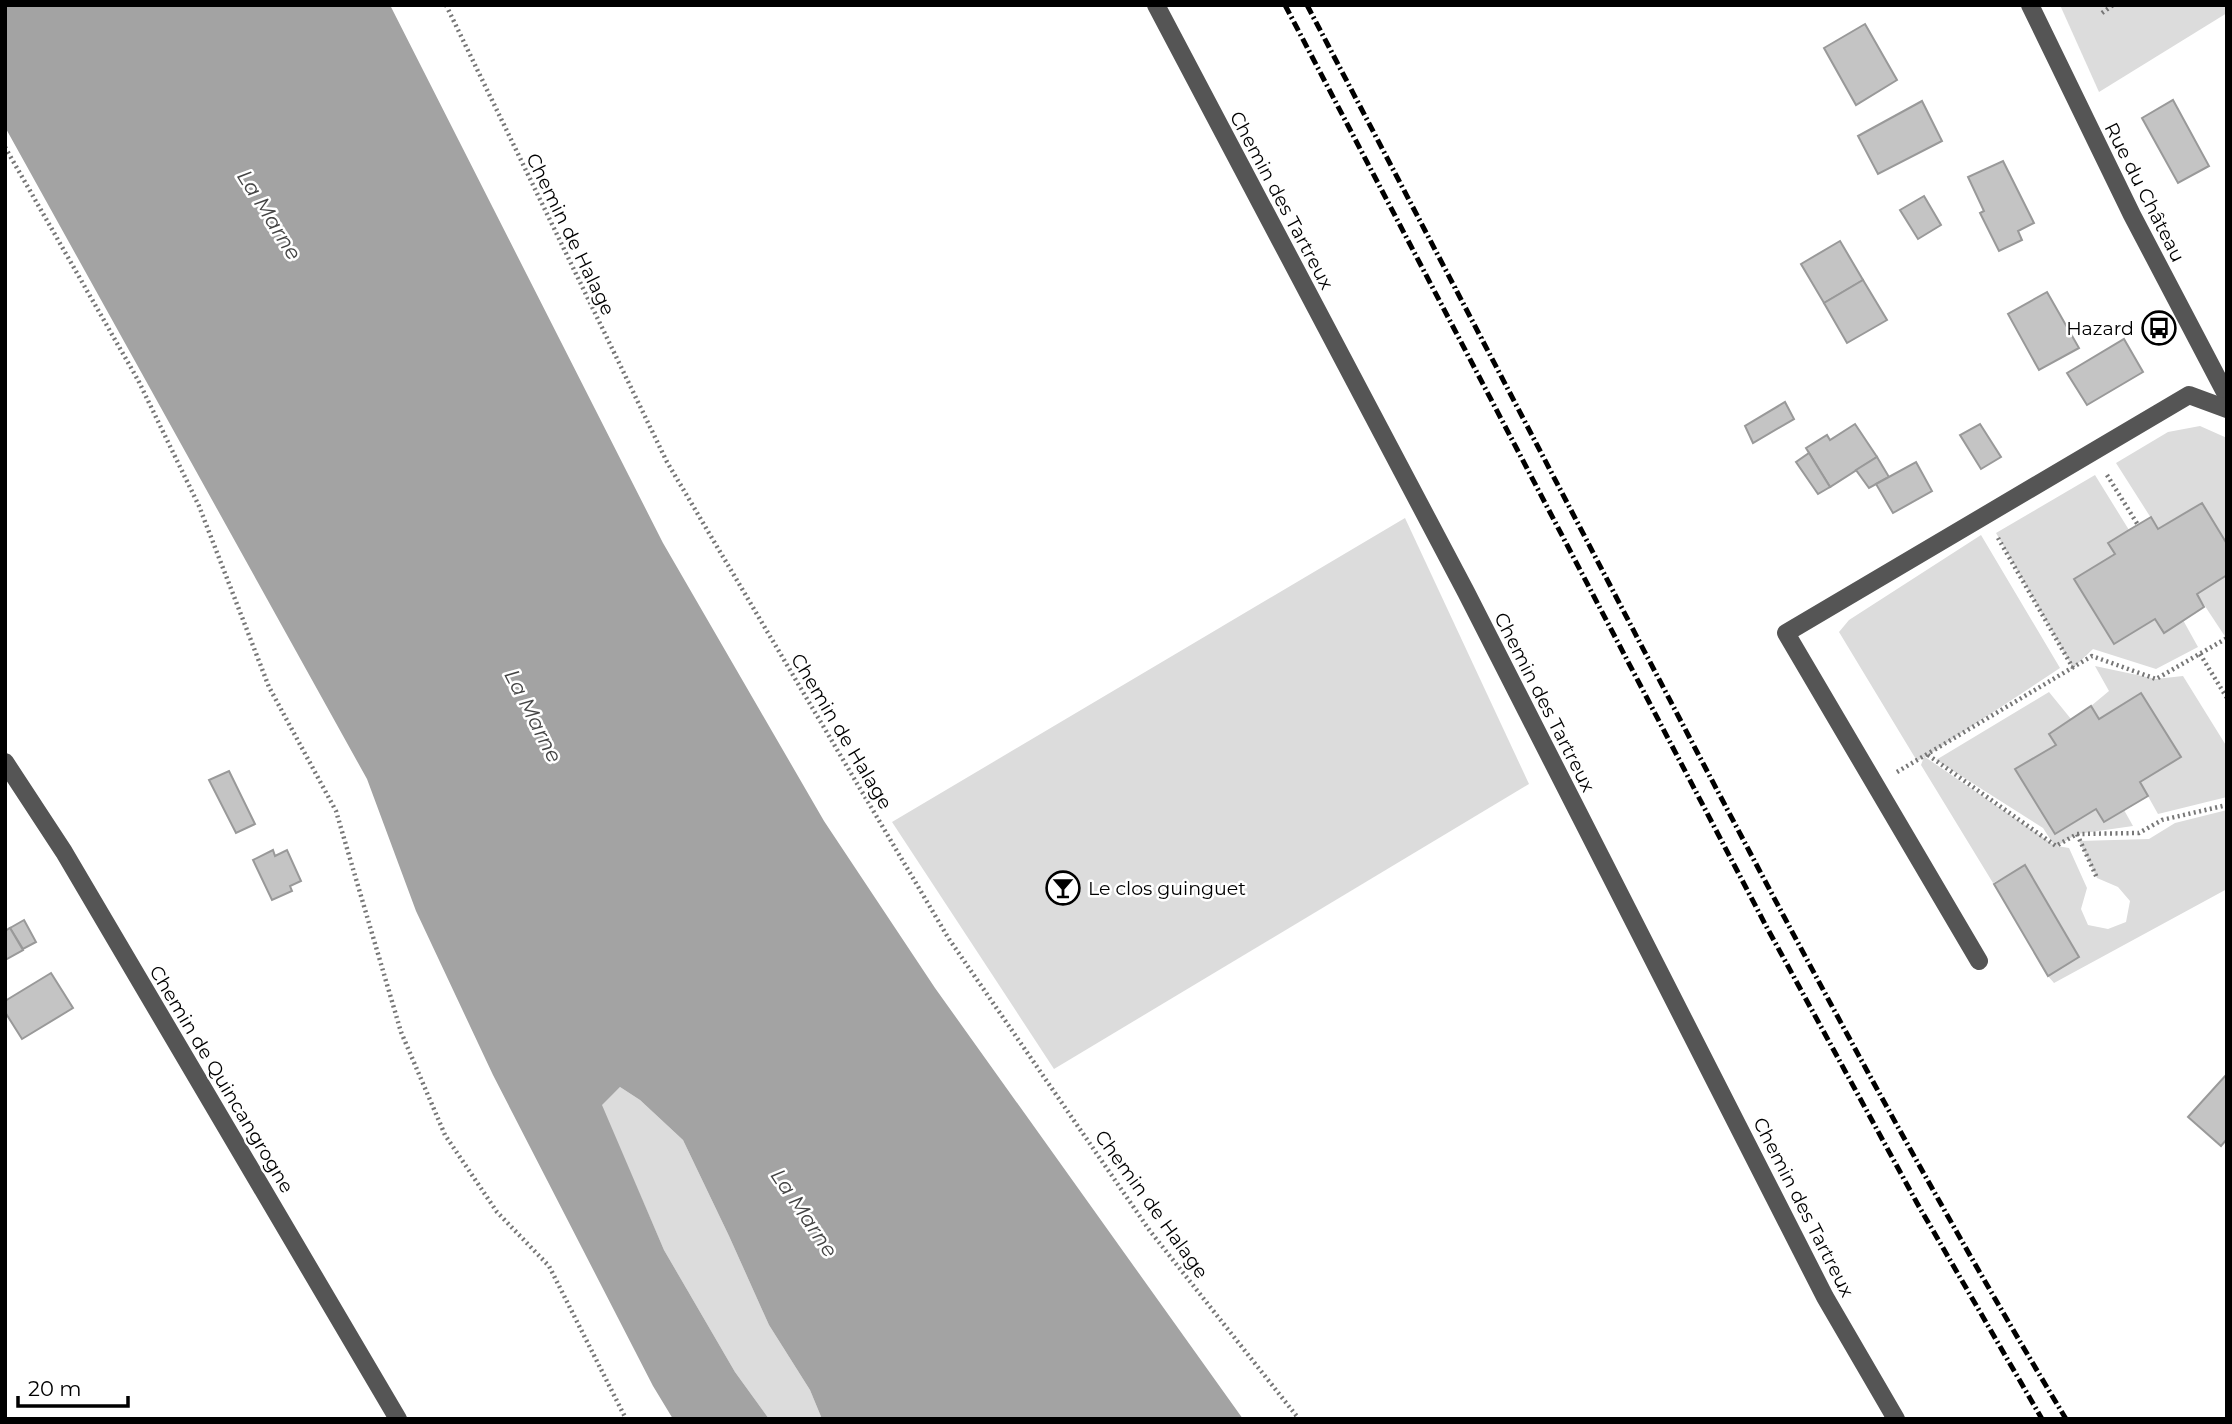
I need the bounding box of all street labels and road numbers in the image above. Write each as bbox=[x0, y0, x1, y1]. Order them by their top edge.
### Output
street label: Chemin des Tartreux bbox=[1225, 107, 1338, 293]
street label: Rue du Château bbox=[2099, 119, 2190, 266]
street label: Chemin de Halage bbox=[521, 149, 620, 319]
street label: Chemin des Tartreux bbox=[1489, 609, 1600, 796]
street label: Chemin de Halage bbox=[786, 649, 897, 813]
street label: Chemin de Quincangrogne bbox=[144, 961, 299, 1197]
street label: Chemin des Tartreux bbox=[1748, 1114, 1859, 1301]
street label: Chemin de Halage bbox=[1090, 1126, 1213, 1283]

